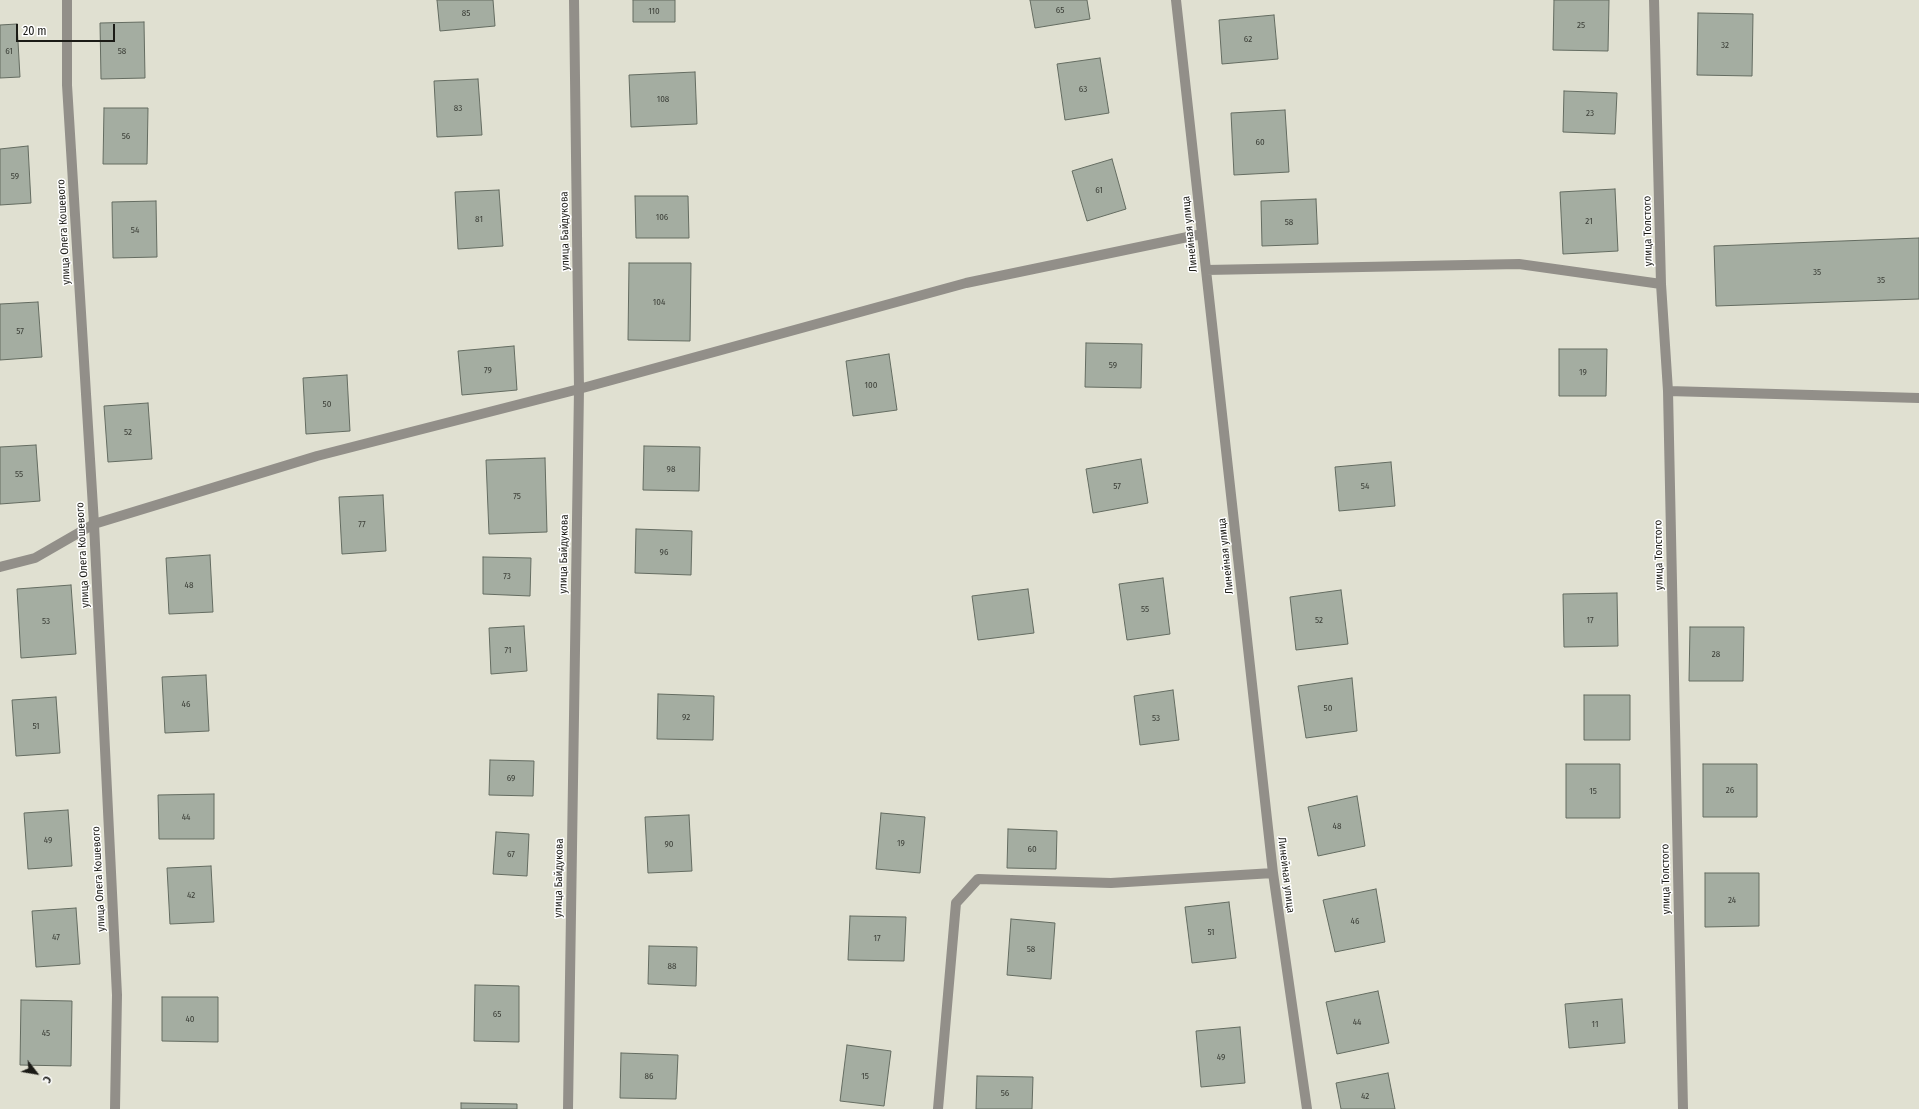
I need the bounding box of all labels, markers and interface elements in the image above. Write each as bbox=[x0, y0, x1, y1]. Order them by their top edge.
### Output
house number: 65 bbox=[1056, 5, 1064, 15]
house number: 110 bbox=[648, 6, 660, 16]
house number: 85 bbox=[462, 8, 470, 18]
scale bar bbox=[18, 16, 117, 42]
house number: 25 bbox=[1577, 20, 1585, 30]
text: 20 m bbox=[23, 24, 47, 38]
house number: 62 bbox=[1244, 34, 1252, 44]
house number: 32 bbox=[1721, 40, 1729, 50]
house number: 61 bbox=[5, 46, 13, 56]
house number: 58 bbox=[118, 46, 126, 56]
house number: 63 bbox=[1079, 84, 1087, 94]
house number: 108 bbox=[657, 94, 669, 104]
house number: 83 bbox=[454, 103, 462, 113]
house number: 23 bbox=[1586, 108, 1594, 118]
house number: 56 bbox=[122, 131, 130, 141]
house number: 60 bbox=[1255, 137, 1265, 147]
house number: 59 bbox=[11, 171, 19, 181]
street label: улица Олега Кошевого bbox=[55, 179, 73, 285]
house number: 61 bbox=[1095, 185, 1103, 195]
street label: улица Байдукова bbox=[558, 191, 572, 271]
street label: Линейная улица bbox=[1179, 195, 1201, 273]
street label: улица Толстого bbox=[1641, 196, 1655, 266]
house number: 106 bbox=[656, 212, 668, 222]
house number: 81 bbox=[475, 214, 483, 224]
house number: 21 bbox=[1585, 216, 1593, 226]
house number: 58 bbox=[1285, 217, 1293, 227]
house number: 54 bbox=[131, 225, 139, 235]
house number: 35 bbox=[1813, 267, 1821, 277]
house number: 35 bbox=[1877, 275, 1885, 285]
house number: 104 bbox=[653, 297, 665, 307]
house number: 57 bbox=[16, 326, 24, 336]
house number: 59 bbox=[1109, 360, 1117, 370]
house number: 79 bbox=[484, 365, 492, 375]
house number: 19 bbox=[1579, 367, 1587, 377]
house number: 100 bbox=[865, 380, 877, 390]
house number: 50 bbox=[323, 399, 331, 409]
house number: 52 bbox=[124, 427, 132, 437]
house number: 98 bbox=[667, 464, 675, 474]
house number: 55 bbox=[15, 469, 23, 479]
house number: 57 bbox=[1113, 481, 1121, 491]
house number: 54 bbox=[1361, 481, 1369, 491]
house number: 75 bbox=[513, 491, 521, 501]
street label: улица Олега Кошевого bbox=[74, 502, 92, 608]
street label: улица Байдукова bbox=[557, 514, 571, 594]
street label: Линейная улица bbox=[1215, 517, 1237, 595]
house number: 77 bbox=[358, 519, 366, 529]
street label: улица Толстого bbox=[1652, 520, 1666, 590]
house number: 96 bbox=[660, 547, 668, 557]
house number: 73 bbox=[503, 571, 511, 581]
house number: 48 bbox=[185, 580, 193, 590]
house number: 55 bbox=[1141, 604, 1149, 614]
house number: 52 bbox=[1315, 615, 1323, 625]
house number: 17 bbox=[1586, 615, 1594, 625]
house number: 53 bbox=[42, 616, 50, 626]
house number: 71 bbox=[504, 645, 512, 655]
house number: 28 bbox=[1712, 649, 1720, 659]
house number: 46 bbox=[182, 699, 190, 709]
house number: 50 bbox=[1324, 703, 1332, 713]
house number: 92 bbox=[682, 712, 690, 722]
house number: 53 bbox=[1152, 713, 1160, 723]
house number: 51 bbox=[32, 721, 40, 731]
house number: 69 bbox=[507, 773, 515, 783]
house number: 26 bbox=[1726, 785, 1734, 795]
house number: 15 bbox=[1589, 786, 1597, 796]
house number: 44 bbox=[182, 812, 190, 822]
house number: 48 bbox=[1333, 821, 1341, 831]
street label: улица Олега Кошевого bbox=[90, 826, 108, 932]
house number: 49 bbox=[44, 835, 52, 845]
street label: Линейная улица bbox=[1275, 836, 1297, 914]
street label: улица Байдукова bbox=[552, 838, 566, 918]
house number: 19 bbox=[897, 838, 905, 848]
house number: 90 bbox=[664, 839, 674, 849]
house number: 60 bbox=[1027, 844, 1037, 854]
street label: улица Толстого bbox=[1659, 844, 1673, 914]
house number: 67 bbox=[507, 849, 515, 859]
house number: 42 bbox=[187, 890, 195, 900]
house number: 24 bbox=[1728, 895, 1736, 905]
house number: 46 bbox=[1351, 916, 1359, 926]
house number: 51 bbox=[1207, 927, 1215, 937]
house number: 47 bbox=[52, 932, 60, 942]
house number: 17 bbox=[873, 933, 881, 943]
house number: 58 bbox=[1027, 944, 1035, 954]
house number: 88 bbox=[668, 961, 676, 971]
house number: 65 bbox=[493, 1009, 501, 1019]
house number: 40 bbox=[185, 1014, 195, 1024]
house number: 44 bbox=[1353, 1017, 1361, 1027]
house number: 11 bbox=[1592, 1019, 1598, 1029]
house number: 45 bbox=[42, 1028, 50, 1038]
house number: 49 bbox=[1217, 1052, 1225, 1062]
north arrow bbox=[16, 1053, 56, 1093]
house number: 86 bbox=[645, 1071, 653, 1081]
house number: 15 bbox=[861, 1071, 869, 1081]
text: С bbox=[40, 1074, 54, 1085]
house number: 56 bbox=[1001, 1088, 1009, 1098]
house number: 42 bbox=[1361, 1091, 1369, 1101]

